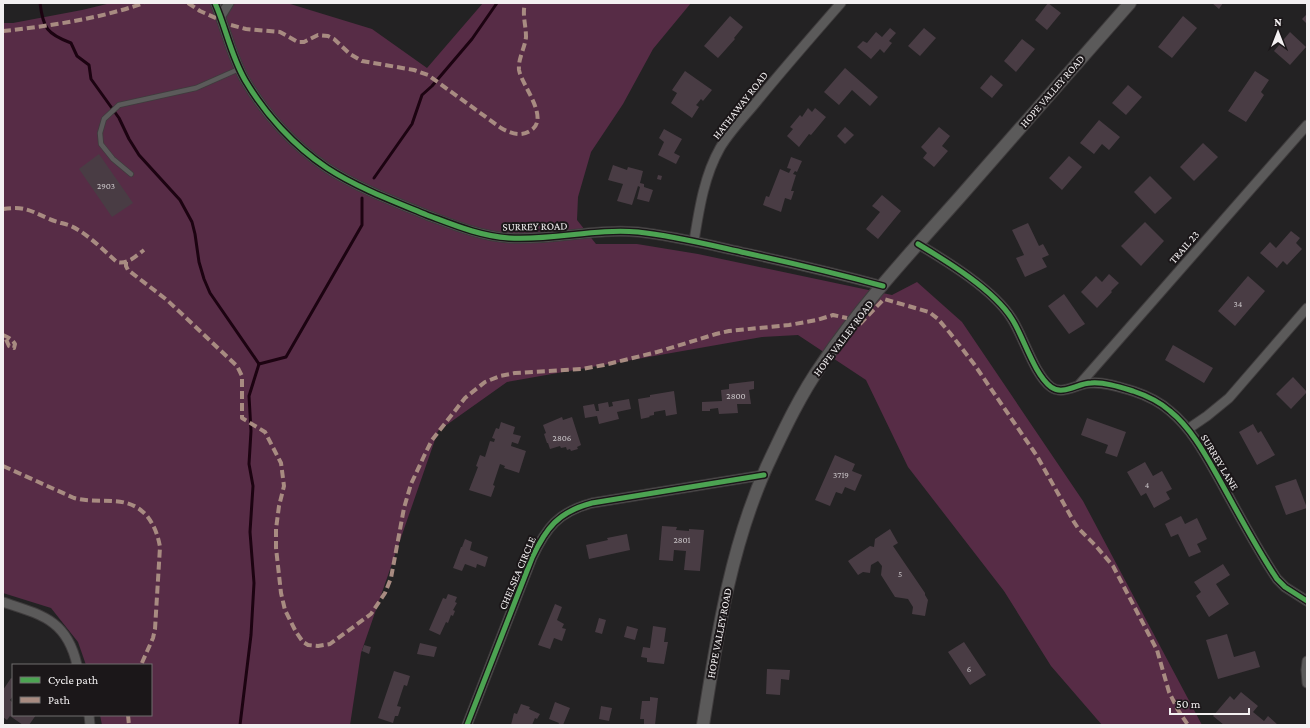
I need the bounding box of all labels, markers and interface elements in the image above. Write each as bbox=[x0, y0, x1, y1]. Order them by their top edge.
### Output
north arrow bbox=[1258, 12, 1298, 52]
text: N bbox=[1274, 16, 1282, 28]
street label: HOPE VALLEY ROAD bbox=[1017, 52, 1087, 130]
street label: HATHAWAY ROAD bbox=[710, 69, 770, 141]
house number: 2903 bbox=[97, 181, 115, 191]
street label: SURREY ROAD bbox=[502, 219, 568, 233]
street label: TRAIL 23 bbox=[1167, 228, 1201, 266]
street label: HOPE VALLEY ROAD bbox=[811, 298, 875, 378]
house number: 34 bbox=[1234, 299, 1243, 309]
house number: 2800 bbox=[726, 391, 746, 401]
street label: SURREY LANE bbox=[1199, 432, 1241, 492]
house number: 2806 bbox=[553, 433, 572, 443]
house number: 3719 bbox=[833, 470, 849, 480]
house number: 4 bbox=[1145, 480, 1150, 490]
street label: CHELSEA CIRCLE bbox=[496, 535, 538, 611]
house number: 2801 bbox=[673, 535, 691, 545]
house number: 5 bbox=[898, 569, 902, 579]
street label: HOPE VALLEY ROAD bbox=[704, 587, 734, 679]
legend bbox=[12, 664, 152, 716]
house number: 6 bbox=[967, 664, 972, 674]
text: Cycle path bbox=[48, 673, 99, 687]
scale bar bbox=[1170, 690, 1249, 716]
text: Path bbox=[48, 693, 70, 707]
text: 50 m bbox=[1176, 697, 1201, 711]

